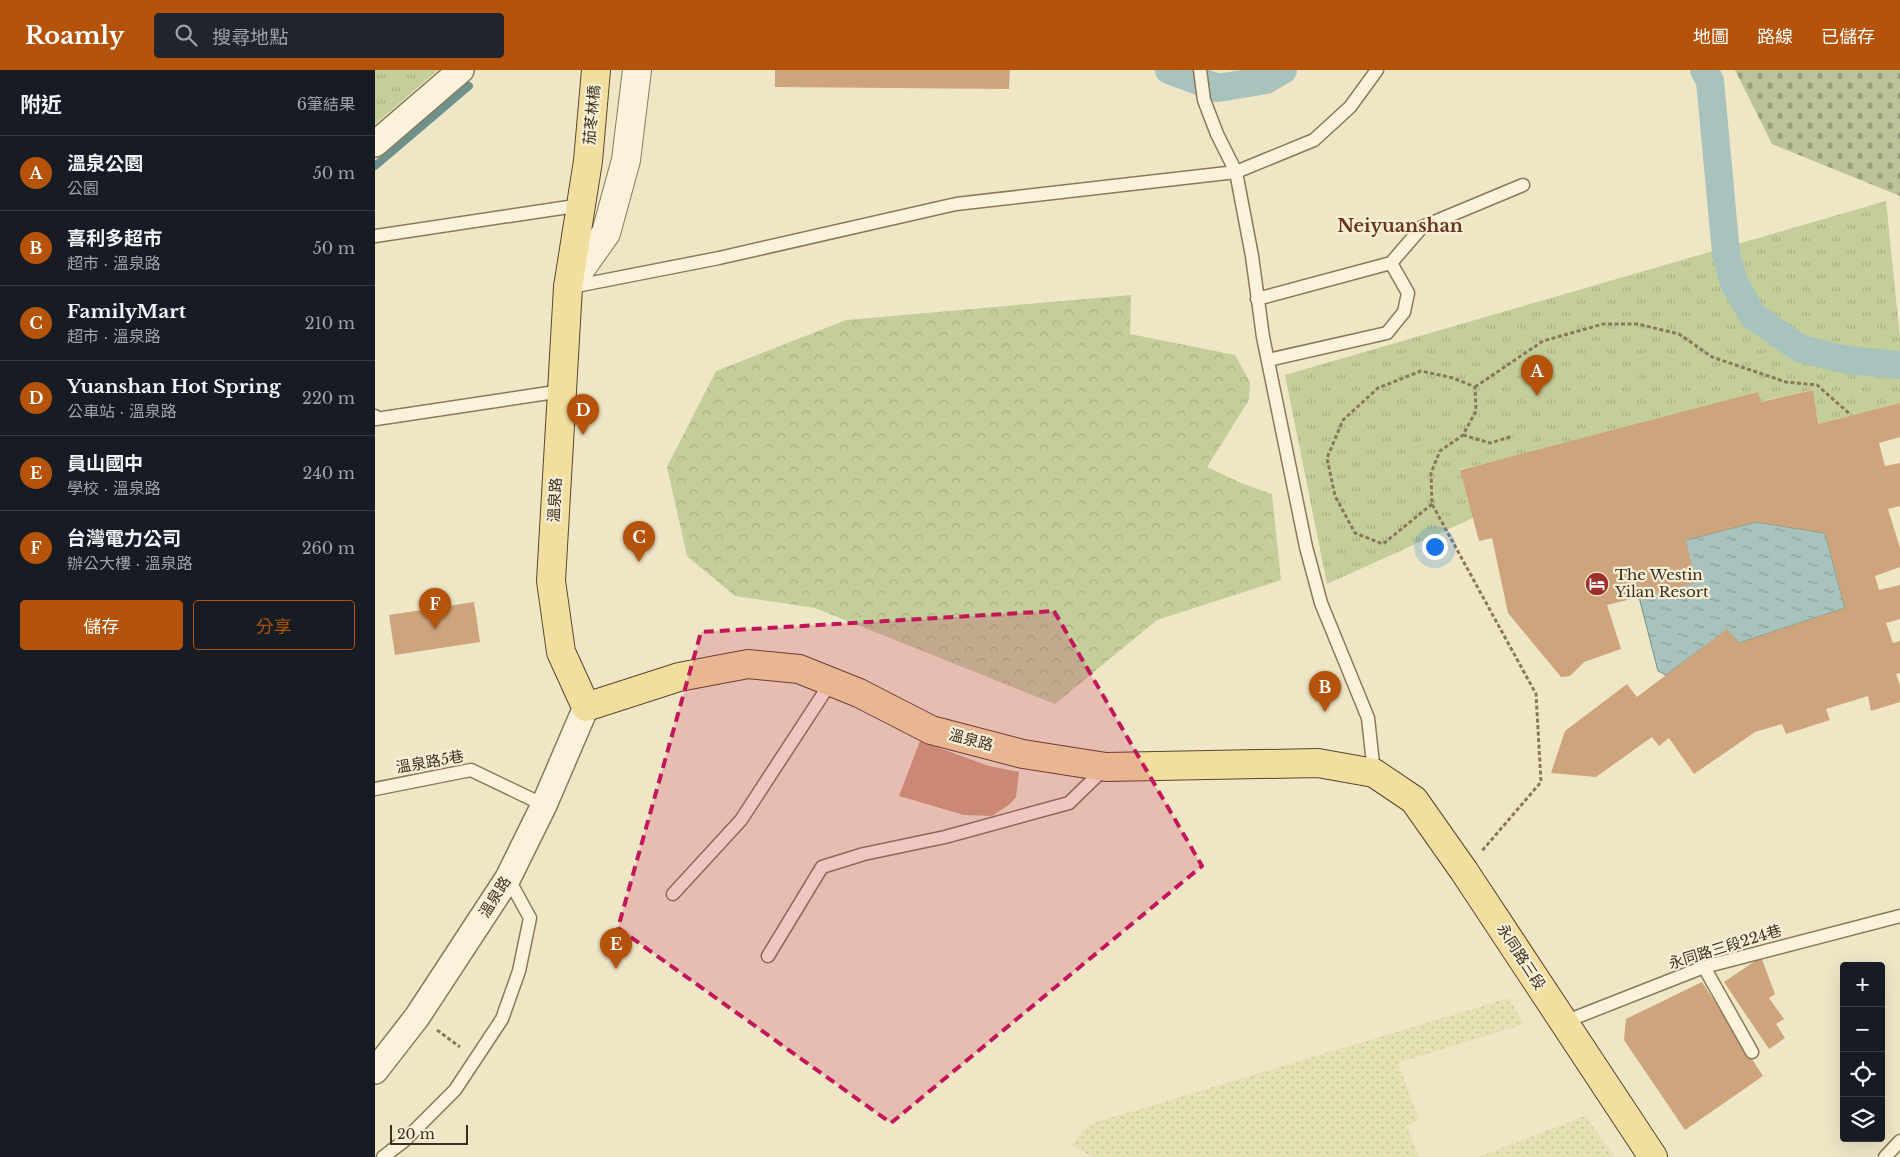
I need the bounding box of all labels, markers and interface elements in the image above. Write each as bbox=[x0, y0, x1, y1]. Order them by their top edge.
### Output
search box bbox=[154, 13, 504, 58]
text: Roamly bbox=[25, 21, 124, 50]
icon: search bbox=[172, 21, 200, 49]
text: 搜尋地點 bbox=[212, 26, 288, 49]
text: 地圖 bbox=[1693, 26, 1729, 48]
text: 路線 bbox=[1757, 26, 1793, 48]
text: 已儲存 bbox=[1821, 26, 1875, 48]
street label: 茄苳林橋 bbox=[579, 84, 604, 146]
text: 附近 bbox=[20, 92, 62, 118]
text: 6筆結果 bbox=[297, 94, 355, 114]
text: 溫泉公園 bbox=[67, 152, 143, 175]
text: A bbox=[30, 163, 42, 183]
text: 50 m bbox=[313, 163, 355, 183]
text: 公園 bbox=[67, 178, 99, 198]
district label: Neiyuanshan bbox=[1337, 215, 1463, 237]
text: 喜利多超市 bbox=[67, 227, 162, 250]
text: B bbox=[30, 238, 42, 258]
text: 50 m bbox=[313, 238, 355, 258]
text: 超市 · 溫泉路 bbox=[67, 253, 161, 273]
text: FamilyMart bbox=[67, 300, 186, 323]
text: C bbox=[29, 313, 43, 333]
text: 210 m bbox=[305, 313, 355, 333]
text: 超市 · 溫泉路 bbox=[67, 326, 161, 346]
pin: A bbox=[1521, 355, 1553, 396]
text: Yuanshan Hot Spring bbox=[67, 375, 281, 398]
text: D bbox=[29, 388, 43, 408]
text: 220 m bbox=[302, 388, 355, 408]
pin: D bbox=[567, 394, 599, 435]
text: 公車站 · 溫泉路 bbox=[67, 401, 177, 421]
text: 員山國中 bbox=[67, 452, 143, 475]
text: E bbox=[30, 463, 42, 483]
text: 240 m bbox=[303, 463, 355, 483]
street label: 溫泉路 bbox=[544, 477, 565, 523]
text: 學校 · 溫泉路 bbox=[67, 478, 161, 498]
pin: C bbox=[623, 521, 655, 562]
text: 台灣電力公司 bbox=[67, 527, 181, 550]
your location bbox=[1422, 534, 1448, 560]
text: F bbox=[30, 538, 42, 558]
text: 260 m bbox=[302, 538, 355, 558]
text: 辦公大樓 · 溫泉路 bbox=[67, 553, 193, 573]
place label: The Westin Yilan Resort bbox=[1614, 565, 1709, 601]
hotel icon: The Westin Yilan Resort bbox=[1584, 571, 1610, 597]
pin: F bbox=[419, 588, 451, 629]
button: 儲存 bbox=[20, 600, 183, 650]
button: 分享 bbox=[193, 600, 355, 650]
pin: B bbox=[1309, 671, 1341, 712]
street label: 溫泉路 bbox=[947, 725, 995, 755]
street label: 溫泉路5巷 bbox=[395, 746, 465, 777]
street label: 溫泉路 bbox=[475, 873, 515, 921]
street label: 永同路三段 bbox=[1493, 920, 1550, 993]
street label: 永同路三段224巷 bbox=[1666, 920, 1784, 973]
pin: E bbox=[600, 928, 632, 969]
map controls bbox=[1840, 962, 1885, 1142]
button: + bbox=[1840, 962, 1885, 1007]
button: − bbox=[1840, 1007, 1885, 1052]
button: locate bbox=[1840, 1052, 1885, 1097]
button: layers bbox=[1840, 1097, 1885, 1142]
scale bar bbox=[390, 1122, 467, 1145]
text: 20 m bbox=[397, 1125, 435, 1143]

